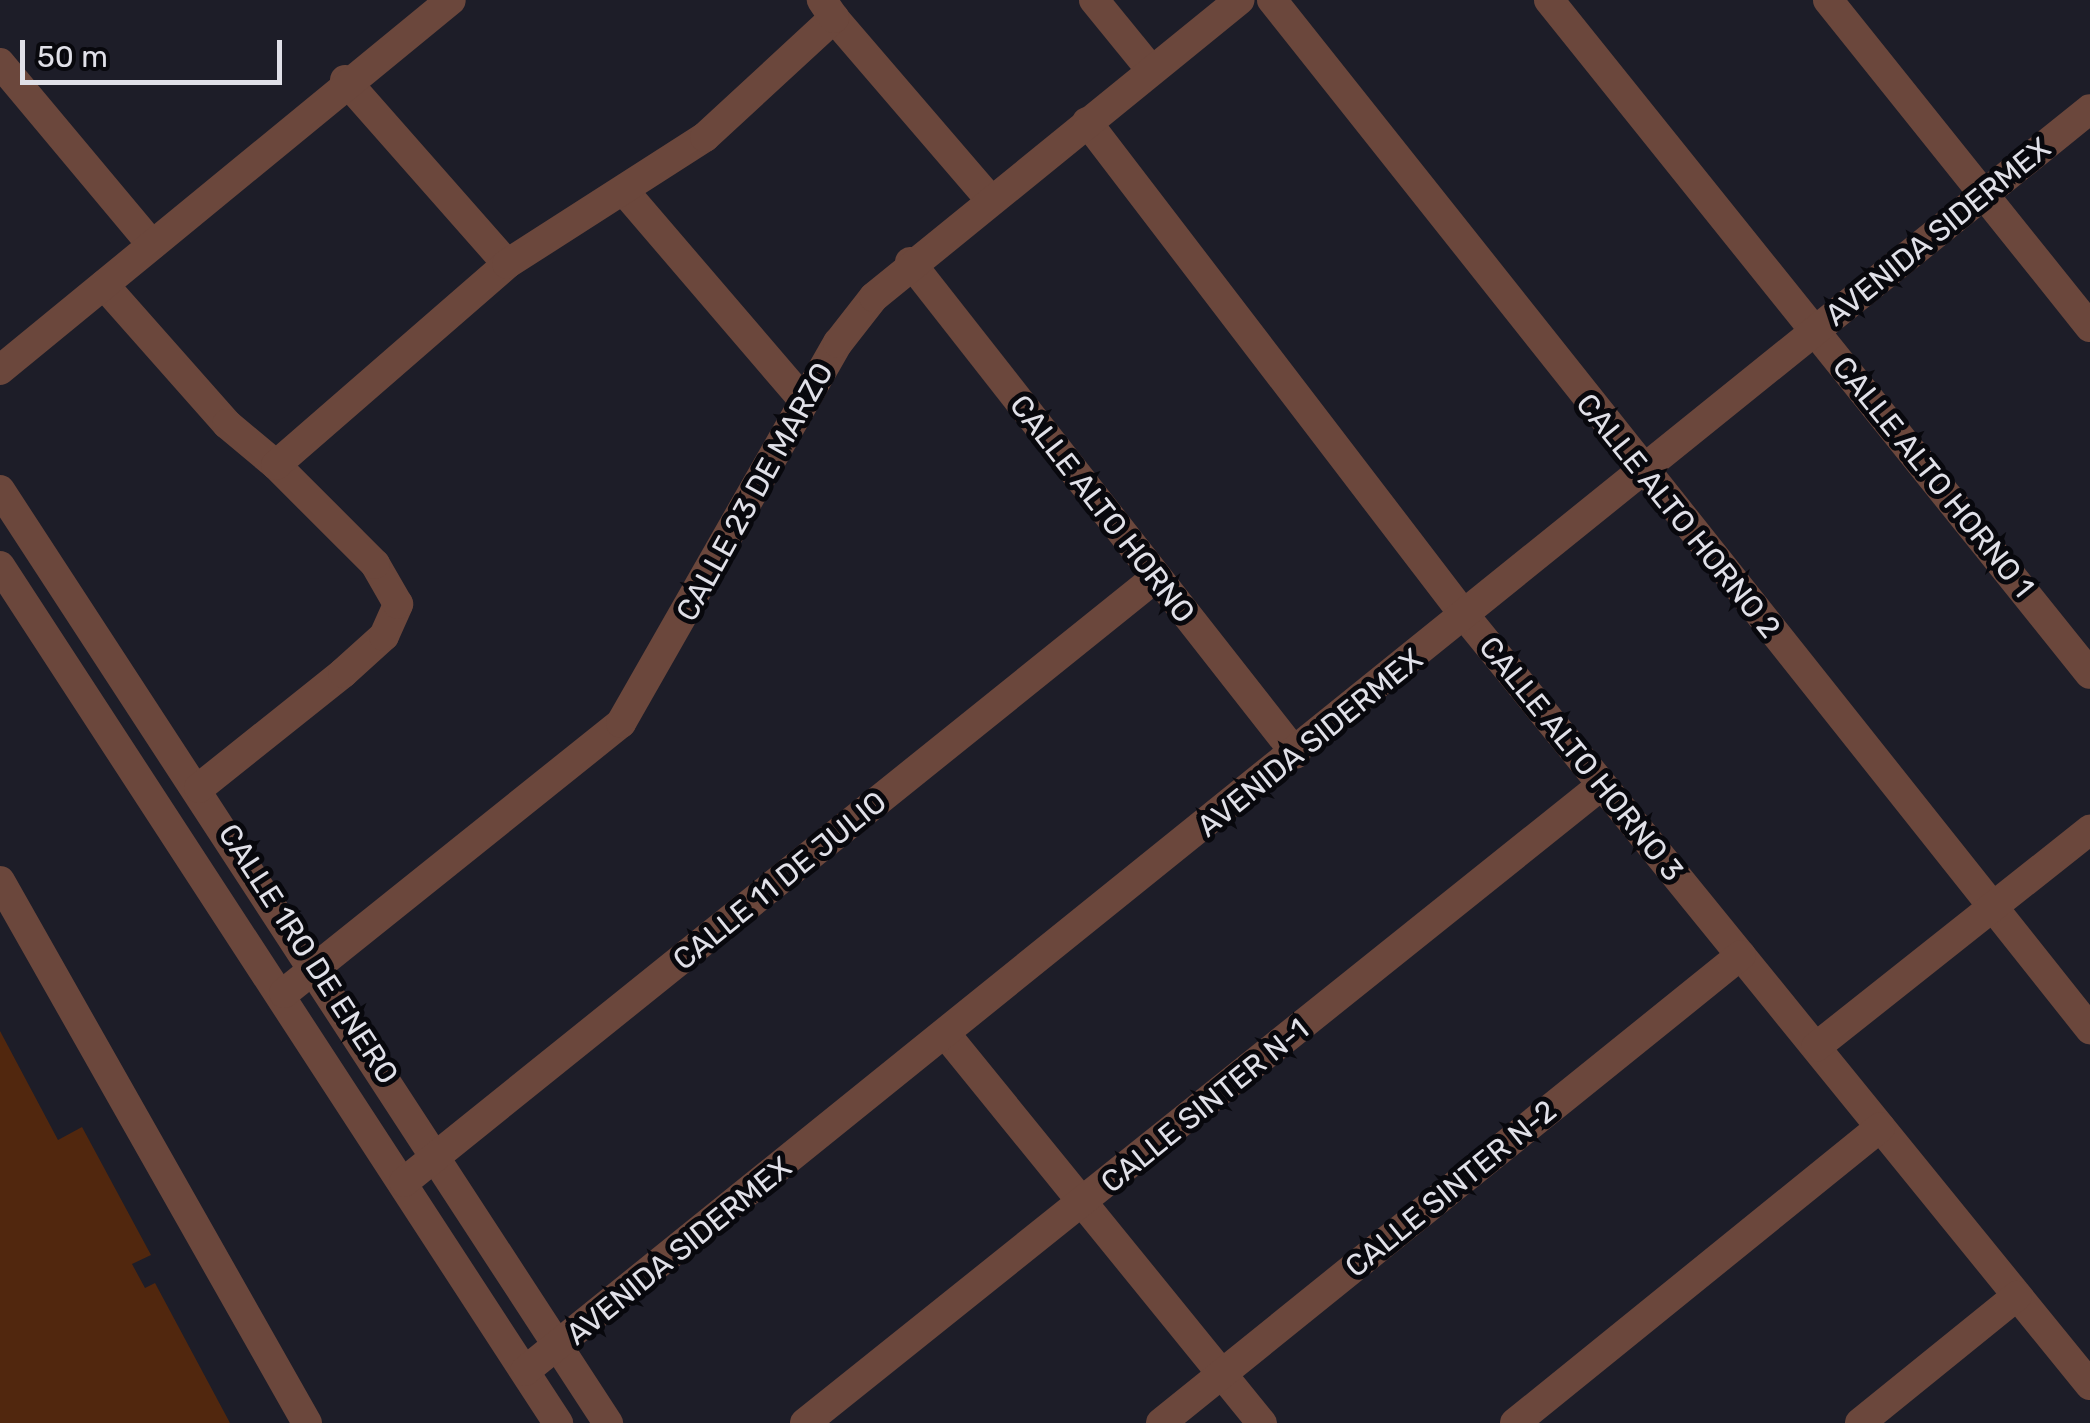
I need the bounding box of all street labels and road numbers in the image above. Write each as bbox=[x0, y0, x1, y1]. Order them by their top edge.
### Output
street label: AVENIDA SIDERMEX bbox=[1818, 130, 2058, 334]
street label: CALLE ALTO HORNO 1 bbox=[1825, 349, 2041, 605]
street label: CALLE 23 DE MARZO bbox=[669, 356, 841, 628]
street label: CALLE ALTO HORNO 2 bbox=[1568, 386, 1788, 646]
street label: CALLE ALTO HORNO bbox=[1002, 388, 1202, 630]
street label: CALLE ALTO HORNO 3 bbox=[1471, 629, 1691, 889]
street label: AVENIDA SIDERMEX bbox=[1190, 641, 1430, 845]
street label: CALLE 11 DE JULIO bbox=[666, 784, 894, 978]
street label: CALLE 1RO DE ENERO bbox=[210, 817, 406, 1091]
street label: CALLE SINTER N-1 bbox=[1094, 1011, 1316, 1201]
street label: CALLE SINTER N-2 bbox=[1338, 1093, 1564, 1285]
street label: AVENIDA SIDERMEX bbox=[559, 1149, 799, 1353]

